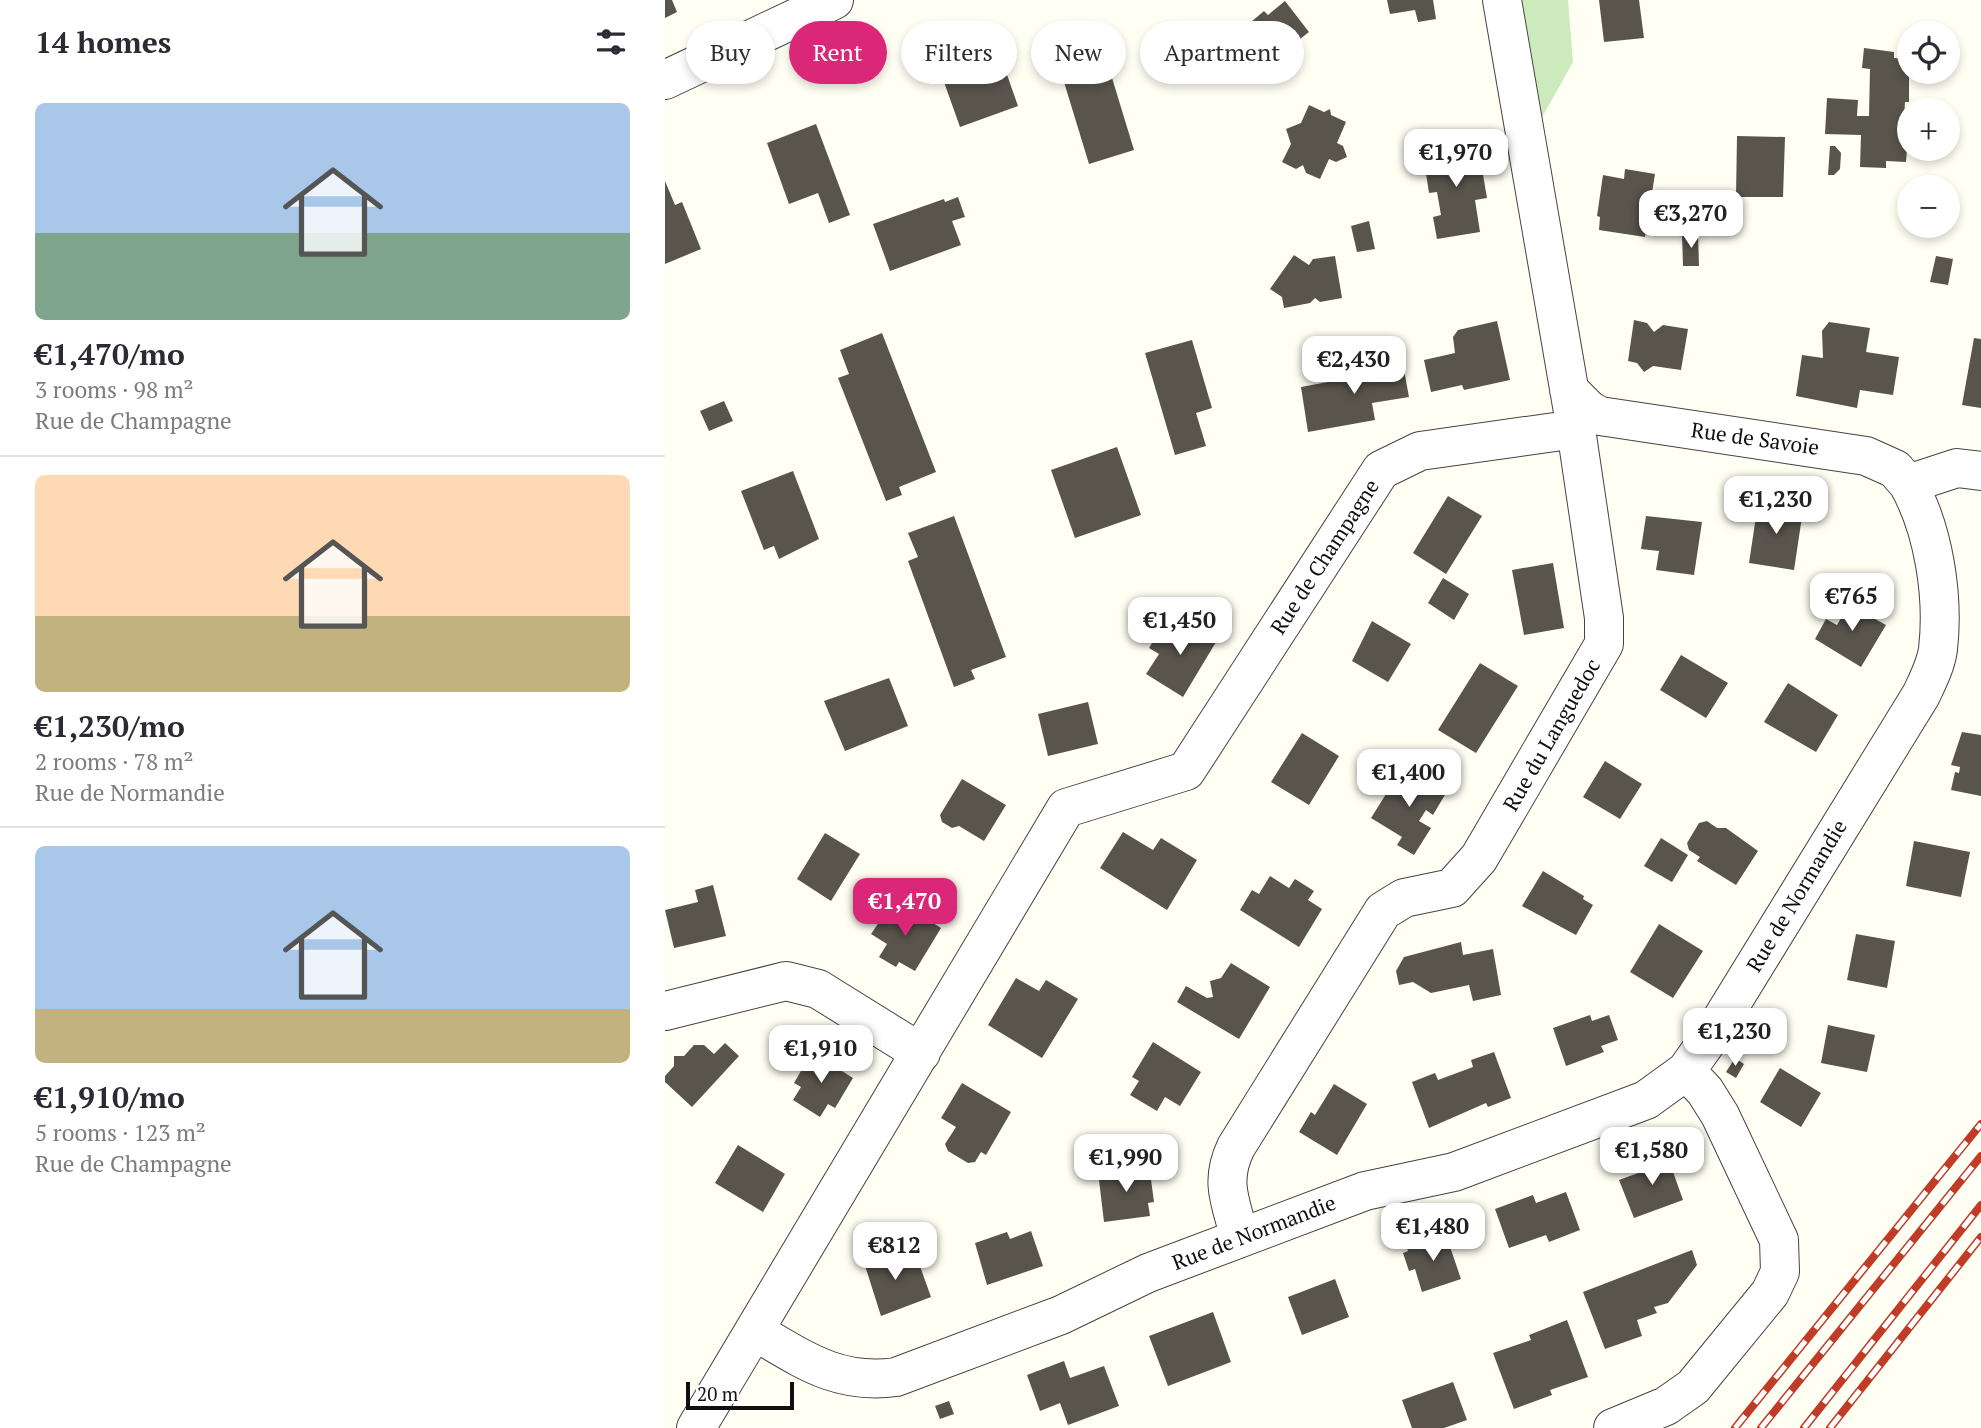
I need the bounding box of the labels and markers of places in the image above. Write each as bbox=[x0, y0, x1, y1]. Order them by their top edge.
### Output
pin: €1,970 bbox=[1399, 130, 1513, 189]
pin: €3,270 bbox=[1634, 190, 1748, 250]
pin: €2,430 bbox=[1297, 336, 1411, 396]
pin: €1,230 bbox=[1719, 476, 1833, 536]
pin: €765 bbox=[1811, 574, 1893, 633]
pin: €1,450 bbox=[1123, 598, 1237, 657]
pin: €1,400 bbox=[1352, 750, 1466, 809]
pin: €1,470 bbox=[848, 878, 962, 938]
pin: €1,230 bbox=[1678, 1009, 1792, 1068]
pin: €1,910 bbox=[764, 1026, 878, 1085]
pin: €1,580 bbox=[1595, 1128, 1709, 1187]
pin: €1,990 bbox=[1069, 1134, 1183, 1194]
pin: €1,480 bbox=[1376, 1204, 1490, 1263]
pin: €812 bbox=[854, 1222, 936, 1282]

